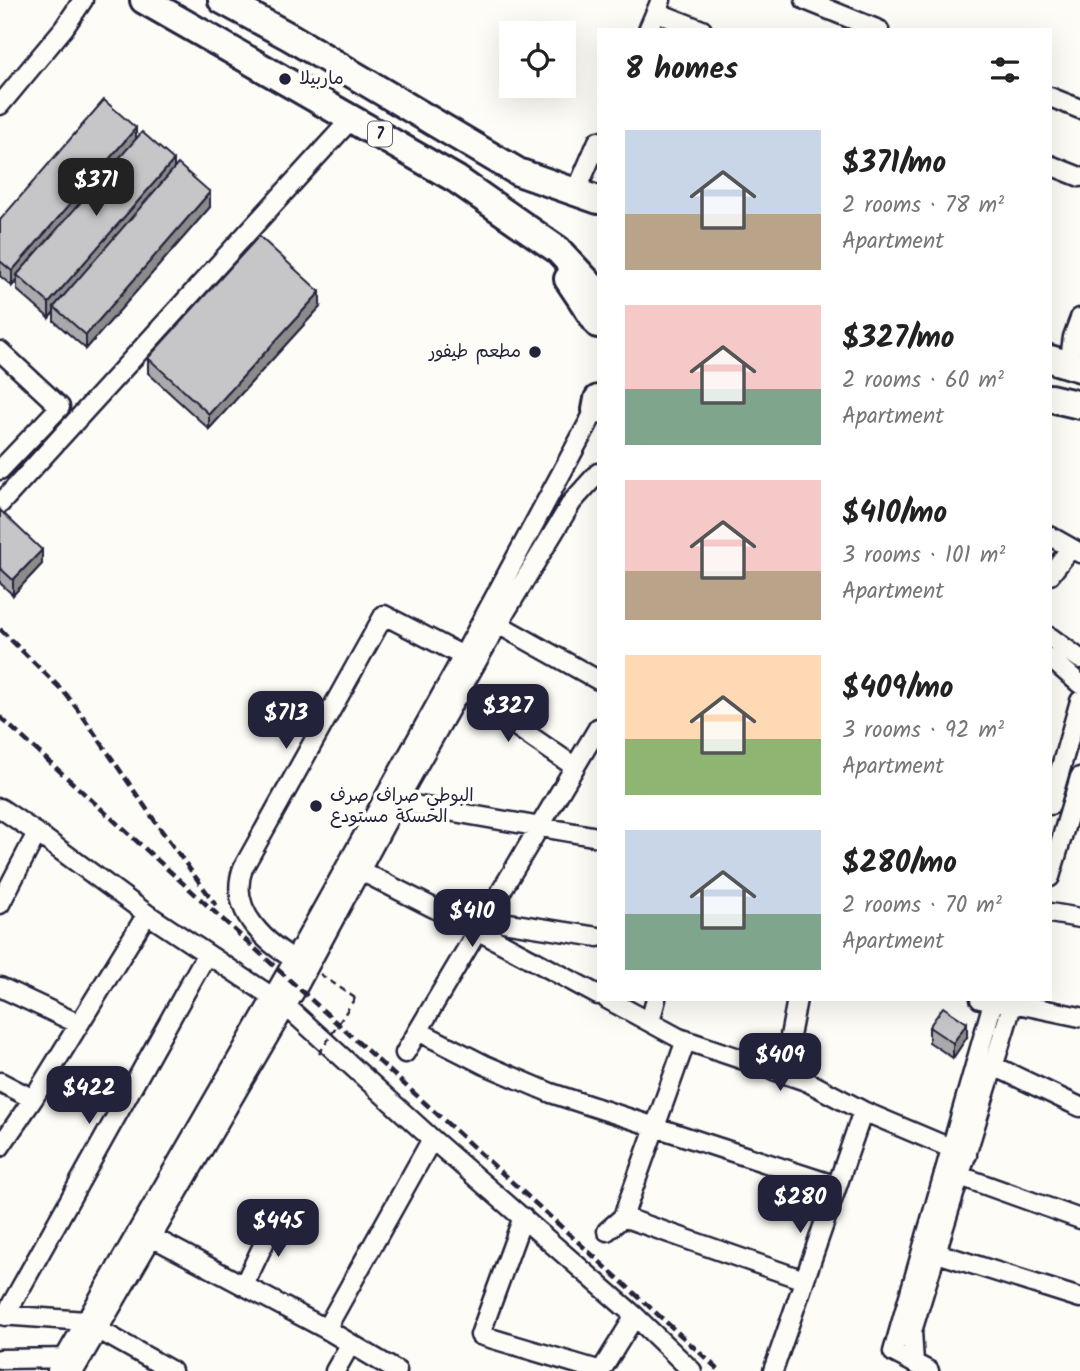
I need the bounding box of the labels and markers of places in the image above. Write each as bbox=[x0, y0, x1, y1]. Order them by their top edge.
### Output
place label: ماربيلا bbox=[299, 65, 344, 94]
marker: ماربيلا bbox=[277, 71, 293, 87]
pin: $371 bbox=[55, 158, 137, 218]
place label: مطعم طيفور bbox=[427, 338, 521, 367]
marker: مطعم طيفور bbox=[527, 344, 543, 360]
pin: $327 bbox=[467, 684, 549, 744]
pin: $713 bbox=[245, 692, 327, 751]
place label: البوطي صراف صرف الحسكة مستودع bbox=[330, 782, 474, 832]
marker: البوطي صراف صرف الحسكة مستودع bbox=[308, 798, 324, 814]
pin: $410 bbox=[431, 890, 513, 949]
pin: $409 bbox=[739, 1034, 821, 1093]
pin: $422 bbox=[48, 1066, 130, 1126]
pin: $280 bbox=[759, 1176, 841, 1235]
pin: $445 bbox=[237, 1200, 319, 1259]

